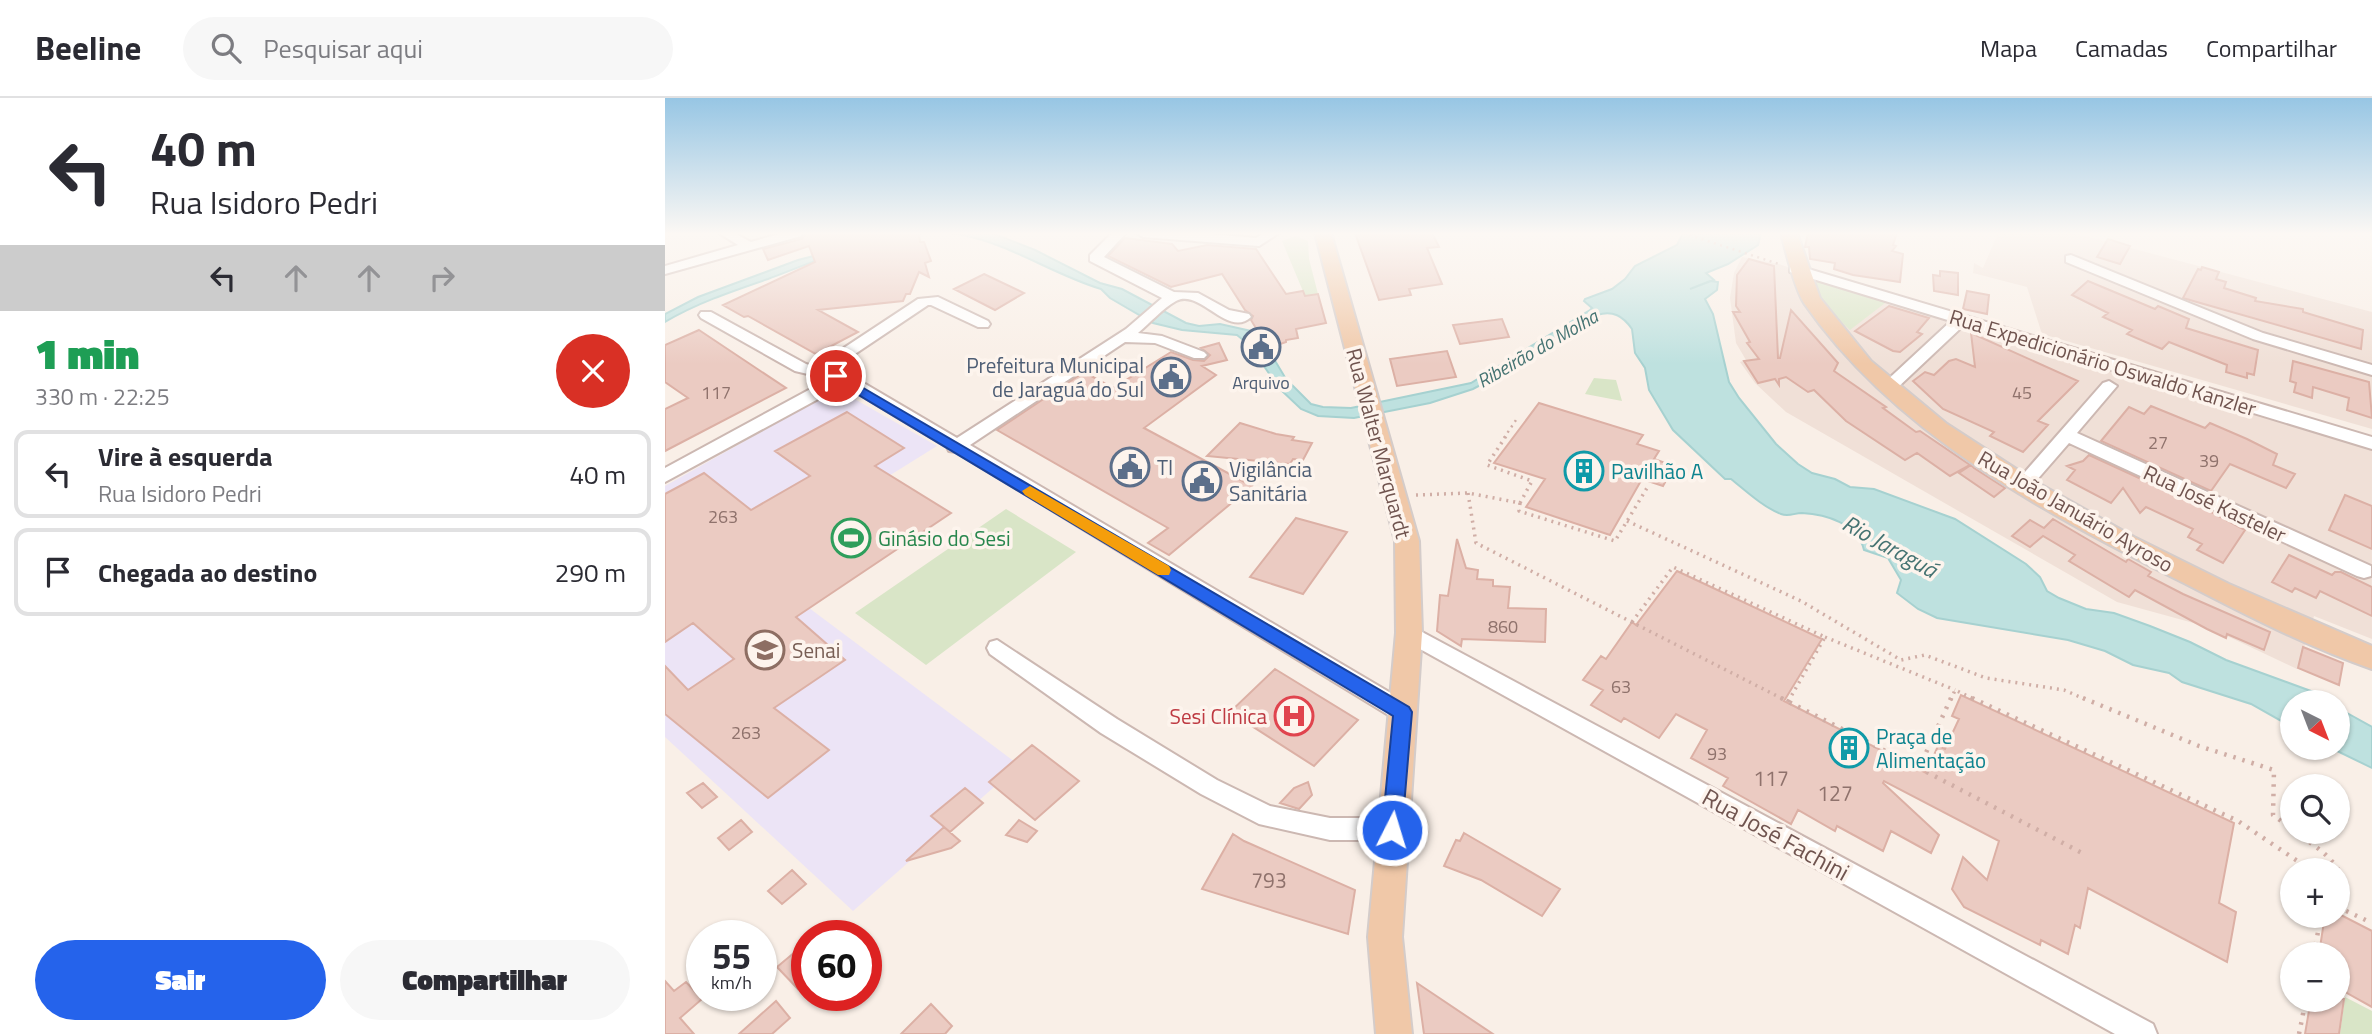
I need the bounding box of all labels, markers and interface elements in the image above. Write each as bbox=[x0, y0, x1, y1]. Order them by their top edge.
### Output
search box bbox=[183, 17, 673, 80]
text: Beeline bbox=[35, 23, 141, 73]
icon: search bbox=[207, 29, 245, 67]
text: Pesquisar aqui bbox=[263, 29, 423, 68]
text: Mapa bbox=[1980, 30, 2037, 66]
text: Camadas bbox=[2075, 30, 2168, 66]
text: Compartilhar bbox=[2206, 30, 2337, 66]
text: 40 m bbox=[150, 110, 257, 185]
icon: left bbox=[35, 126, 126, 217]
text: Rua Isidoro Pedri bbox=[150, 178, 378, 226]
icon: left bbox=[204, 259, 242, 297]
icon: ahead bbox=[277, 259, 315, 297]
icon: ahead bbox=[350, 259, 388, 297]
icon: right bbox=[423, 259, 461, 297]
street label: Rua Expedicionário Oswaldo Kanzler bbox=[1946, 300, 2260, 424]
water label: Ribeirão do Molha bbox=[1471, 301, 1604, 395]
text: 1 min bbox=[35, 321, 139, 385]
public building icon: Arquivo bbox=[1240, 326, 1282, 368]
button: close bbox=[556, 334, 630, 408]
street label: Rua Walter Marquardt bbox=[1338, 344, 1420, 542]
pin bbox=[806, 346, 866, 406]
place label: Prefeitura Municipal de Jaraguá do Sul bbox=[966, 349, 1144, 405]
public building icon: Prefeitura Municipal de Jaraguá do Sul bbox=[1150, 356, 1192, 398]
icon: arrive bbox=[817, 357, 855, 395]
place label: Arquivo bbox=[1232, 369, 1290, 396]
text: 330 m · 22:25 bbox=[35, 379, 170, 414]
house number: 117 bbox=[701, 379, 731, 406]
house number: 45 bbox=[2012, 379, 2032, 406]
house number: 27 bbox=[2148, 429, 2168, 456]
text: Vire à esquerda bbox=[98, 437, 273, 476]
street label: Rua João Januário Ayroso bbox=[1972, 442, 2180, 580]
public building icon: TI bbox=[1109, 446, 1151, 488]
house number: 39 bbox=[2199, 447, 2219, 474]
building icon: Pavilhão A bbox=[1563, 450, 1605, 492]
place label: TI bbox=[1157, 451, 1173, 483]
place label: Vigilância Sanitária bbox=[1229, 453, 1313, 509]
icon: left bbox=[39, 455, 77, 493]
text: 40 m bbox=[569, 455, 626, 494]
place label: Pavilhão A bbox=[1611, 455, 1704, 487]
street label: Rua José Kasteler bbox=[2138, 456, 2292, 550]
public building icon: Vigilância Sanitária bbox=[1181, 460, 1223, 502]
text: Rua Isidoro Pedri bbox=[98, 476, 262, 511]
house number: 263 bbox=[708, 503, 738, 530]
water label: Rio Jaraguá bbox=[1836, 506, 1946, 588]
sports icon: Ginásio do Sesi bbox=[830, 517, 872, 559]
place label: Ginásio do Sesi bbox=[878, 522, 1011, 554]
icon: arrive bbox=[39, 553, 77, 591]
text: Chegada ao destino bbox=[98, 553, 317, 592]
text: 290 m bbox=[555, 553, 626, 592]
house number: 860 bbox=[1488, 613, 1518, 640]
school or university icon: Senai bbox=[744, 629, 786, 671]
place label: Senai bbox=[792, 634, 840, 666]
house number: 63 bbox=[1611, 673, 1631, 700]
north arrow bbox=[2280, 690, 2350, 760]
map controls bbox=[2280, 690, 2350, 1012]
hospital icon: Sesi Clínica bbox=[1273, 695, 1315, 737]
place label: Sesi Clínica bbox=[1170, 700, 1267, 732]
house number: 263 bbox=[731, 719, 761, 746]
place label: Praça de Alimentação bbox=[1876, 720, 1986, 776]
building icon: Praça de Alimentação bbox=[1828, 727, 1870, 769]
house number: 93 bbox=[1707, 740, 1727, 767]
house number: 117 bbox=[1753, 762, 1789, 794]
button: search bbox=[2280, 774, 2350, 844]
house number: 127 bbox=[1817, 777, 1853, 809]
street label: Rua José Fachini bbox=[1696, 779, 1856, 889]
position arrow bbox=[1355, 793, 1429, 867]
button: + bbox=[2280, 858, 2350, 928]
house number: 793 bbox=[1251, 864, 1287, 896]
speed limit sign: 60 bbox=[791, 920, 882, 1011]
text: 55 bbox=[712, 929, 751, 983]
button: Sair bbox=[35, 940, 326, 1020]
button: Compartilhar bbox=[340, 940, 630, 1020]
button: − bbox=[2280, 942, 2350, 1012]
text: km/h bbox=[711, 969, 752, 996]

